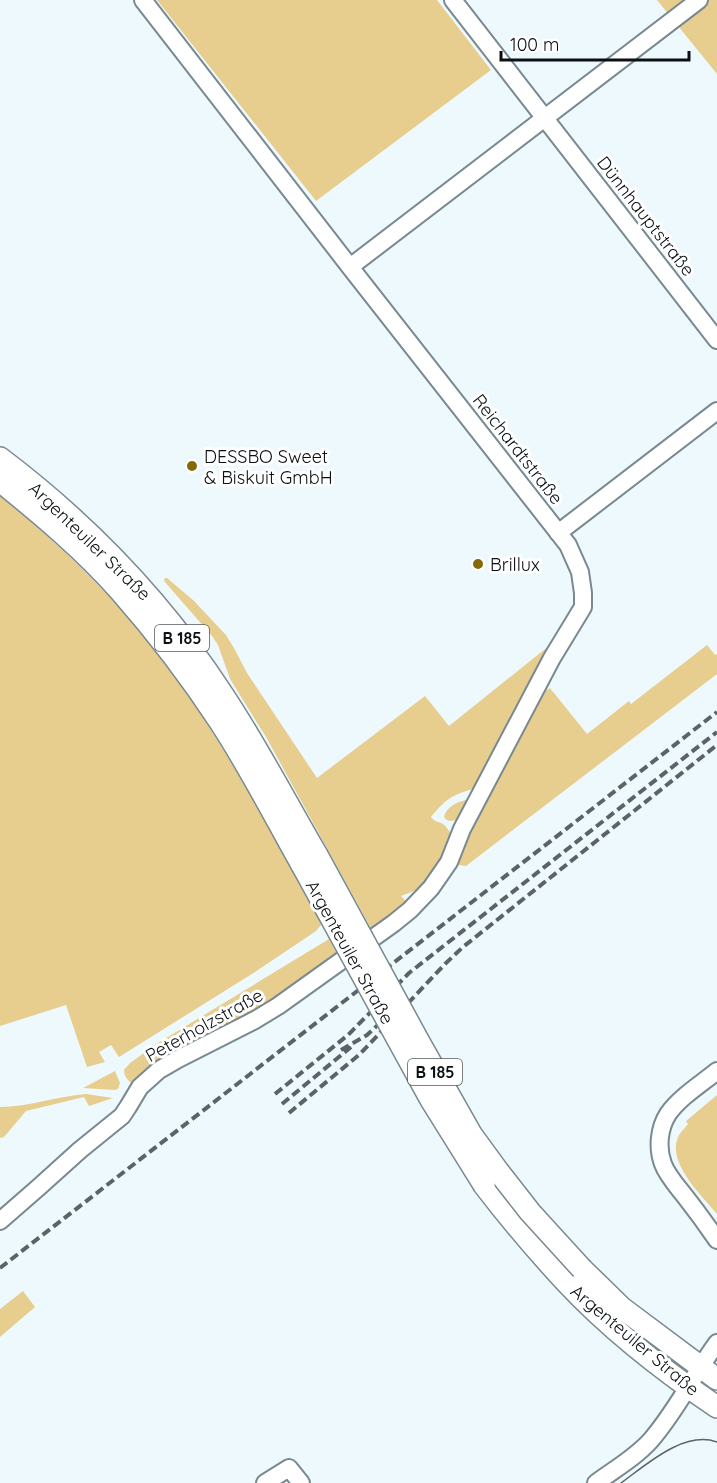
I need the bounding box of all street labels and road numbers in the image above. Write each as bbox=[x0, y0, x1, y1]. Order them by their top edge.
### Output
street label: Dünnhauptstraße bbox=[592, 151, 700, 281]
street label: Reichardtstraße bbox=[468, 389, 568, 509]
street label: Argenteuiler Straße bbox=[24, 477, 156, 605]
road number: B 185 bbox=[155, 625, 209, 651]
street label: Argenteuiler Straße bbox=[301, 876, 399, 1028]
street label: Peterholzstraße bbox=[141, 983, 267, 1067]
road number: B 185 bbox=[408, 1059, 462, 1085]
street label: Argenteuiler Straße bbox=[566, 1279, 704, 1401]

